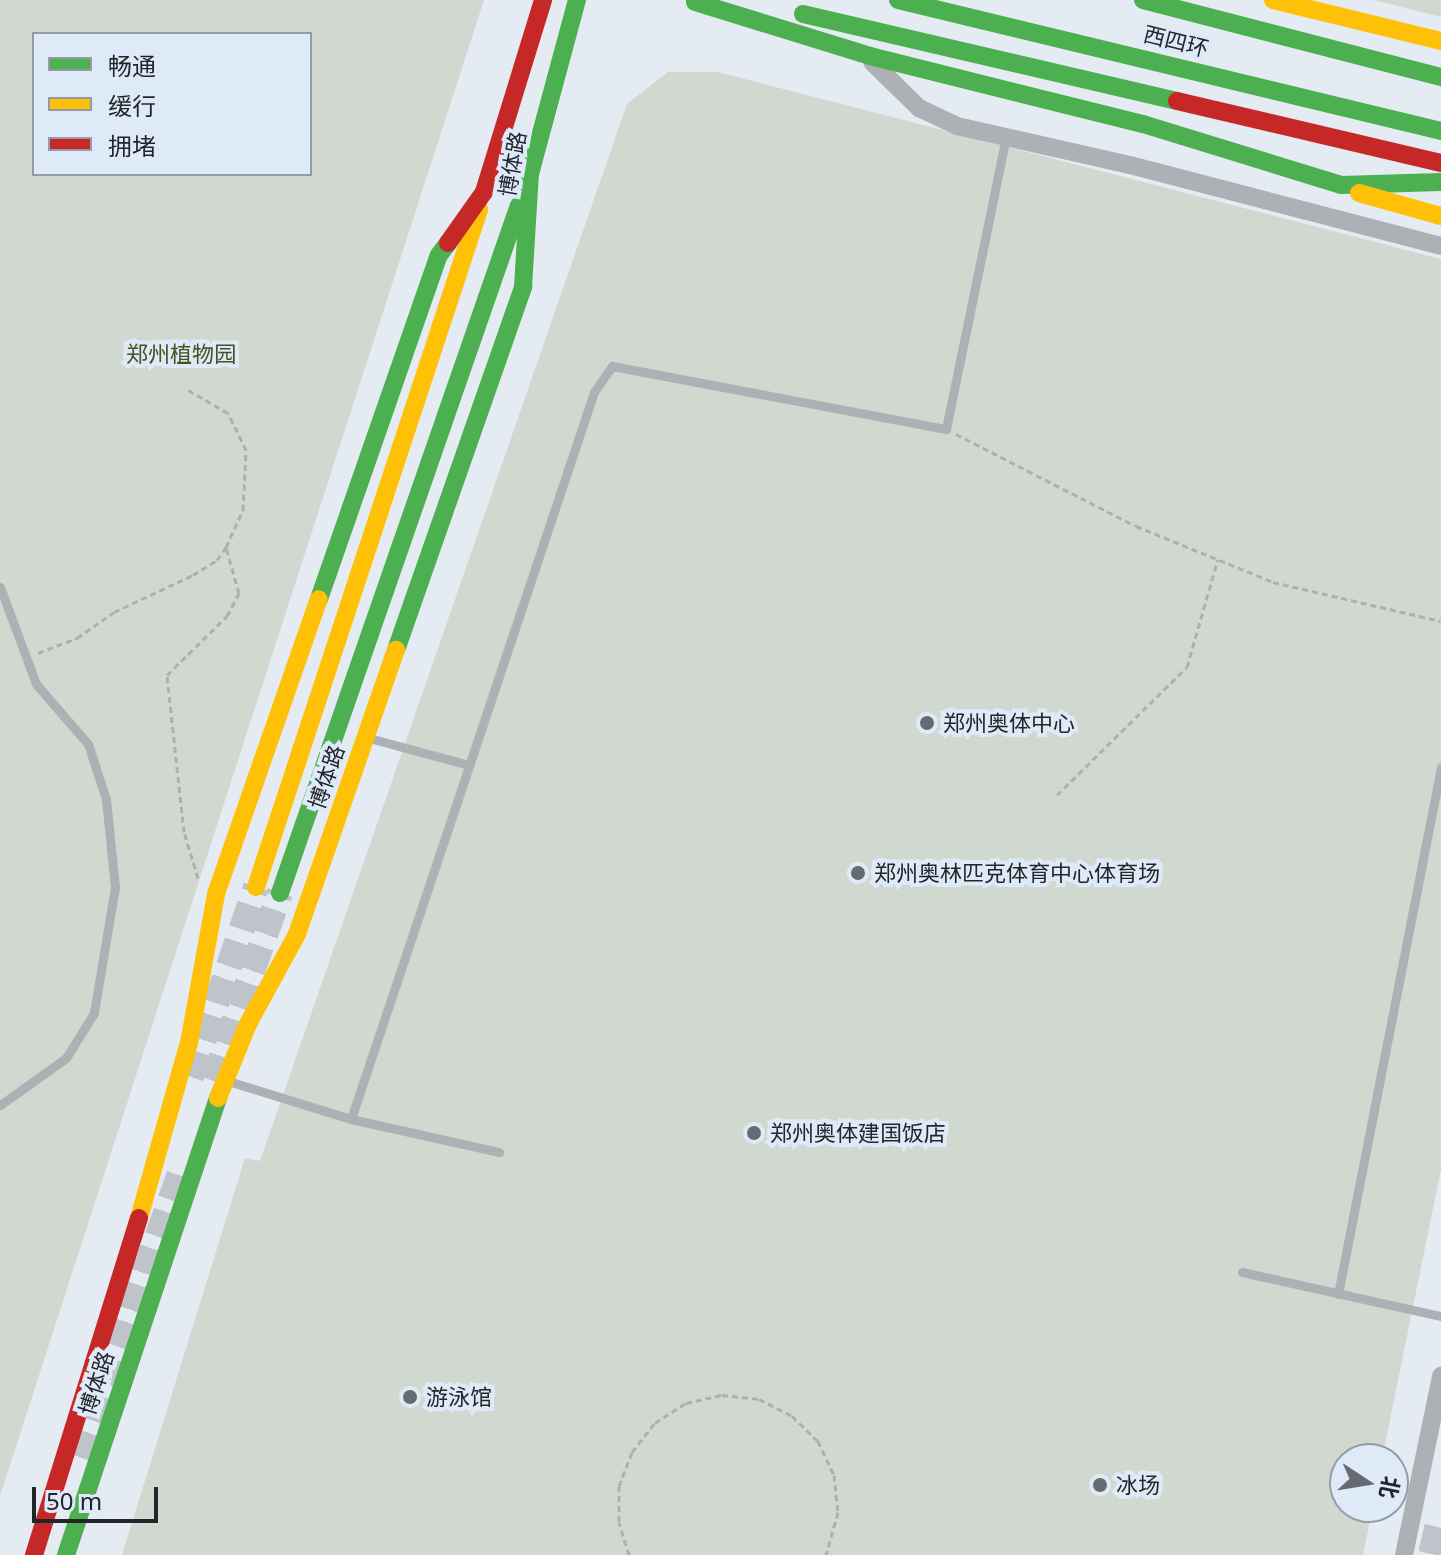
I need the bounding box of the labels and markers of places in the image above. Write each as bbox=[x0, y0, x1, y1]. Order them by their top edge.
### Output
place label: 郑州奥体中心 bbox=[943, 710, 1075, 736]
marker: 郑州奥体中心 bbox=[918, 714, 936, 732]
place label: 郑州奥林匹克体育中心体育场 bbox=[874, 860, 1160, 886]
marker: 郑州奥林匹克体育中心体育场 bbox=[849, 864, 867, 882]
place label: 郑州奥体建国饭店 bbox=[770, 1120, 946, 1146]
marker: 郑州奥体建国饭店 bbox=[745, 1124, 763, 1142]
place label: 游泳馆 bbox=[426, 1384, 492, 1410]
marker: 游泳馆 bbox=[401, 1388, 419, 1406]
place label: 冰场 bbox=[1116, 1472, 1160, 1498]
marker: 冰场 bbox=[1091, 1476, 1109, 1494]

